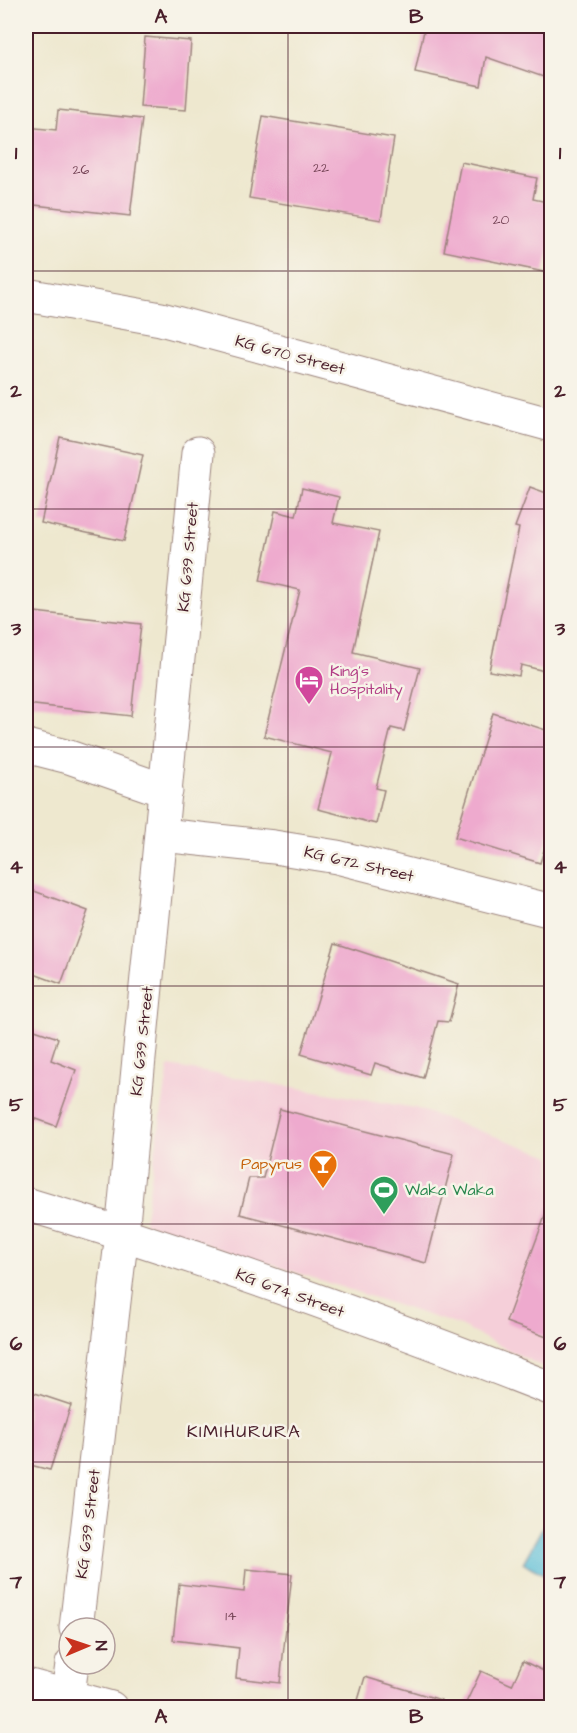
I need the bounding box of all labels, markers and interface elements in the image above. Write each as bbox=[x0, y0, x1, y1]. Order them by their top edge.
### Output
text: A bbox=[155, 3, 168, 31]
text: B bbox=[409, 3, 424, 31]
text: 1 bbox=[15, 139, 18, 167]
text: 1 bbox=[559, 139, 562, 167]
house number: 22 bbox=[313, 158, 329, 178]
house number: 26 bbox=[73, 160, 90, 180]
house number: 20 bbox=[493, 210, 510, 230]
street label: KG 670 Street bbox=[233, 330, 348, 380]
text: 2 bbox=[9, 377, 22, 405]
text: 2 bbox=[553, 377, 566, 405]
street label: KG 639 Street bbox=[172, 501, 204, 613]
text: 3 bbox=[10, 615, 22, 643]
text: 3 bbox=[554, 615, 566, 643]
place label: King's Hospitality bbox=[330, 660, 403, 701]
hotel icon: King's Hospitality bbox=[293, 664, 325, 706]
street label: KG 672 Street bbox=[302, 841, 417, 887]
text: 4 bbox=[9, 853, 23, 881]
text: 4 bbox=[553, 853, 567, 881]
street label: KG 639 Street bbox=[125, 985, 159, 1097]
text: 5 bbox=[9, 1091, 24, 1119]
text: 5 bbox=[553, 1091, 568, 1119]
bar icon: Papyrus bbox=[307, 1148, 339, 1190]
place label: Papyrus bbox=[241, 1153, 302, 1176]
sports icon: Waka Waka bbox=[368, 1174, 400, 1216]
place label: Waka Waka bbox=[405, 1179, 494, 1201]
street label: KG 674 Street bbox=[233, 1263, 348, 1323]
text: 6 bbox=[10, 1330, 23, 1358]
text: 6 bbox=[554, 1330, 567, 1358]
district label: KIMIHURURA bbox=[187, 1419, 301, 1444]
street label: KG 639 Street bbox=[70, 1467, 106, 1580]
text: 7 bbox=[9, 1568, 23, 1596]
text: 7 bbox=[553, 1568, 567, 1596]
house number: 14 bbox=[225, 1606, 237, 1626]
north arrow bbox=[57, 1616, 117, 1676]
text: N bbox=[90, 1640, 112, 1651]
text: A bbox=[155, 1703, 168, 1731]
text: B bbox=[409, 1703, 424, 1731]

